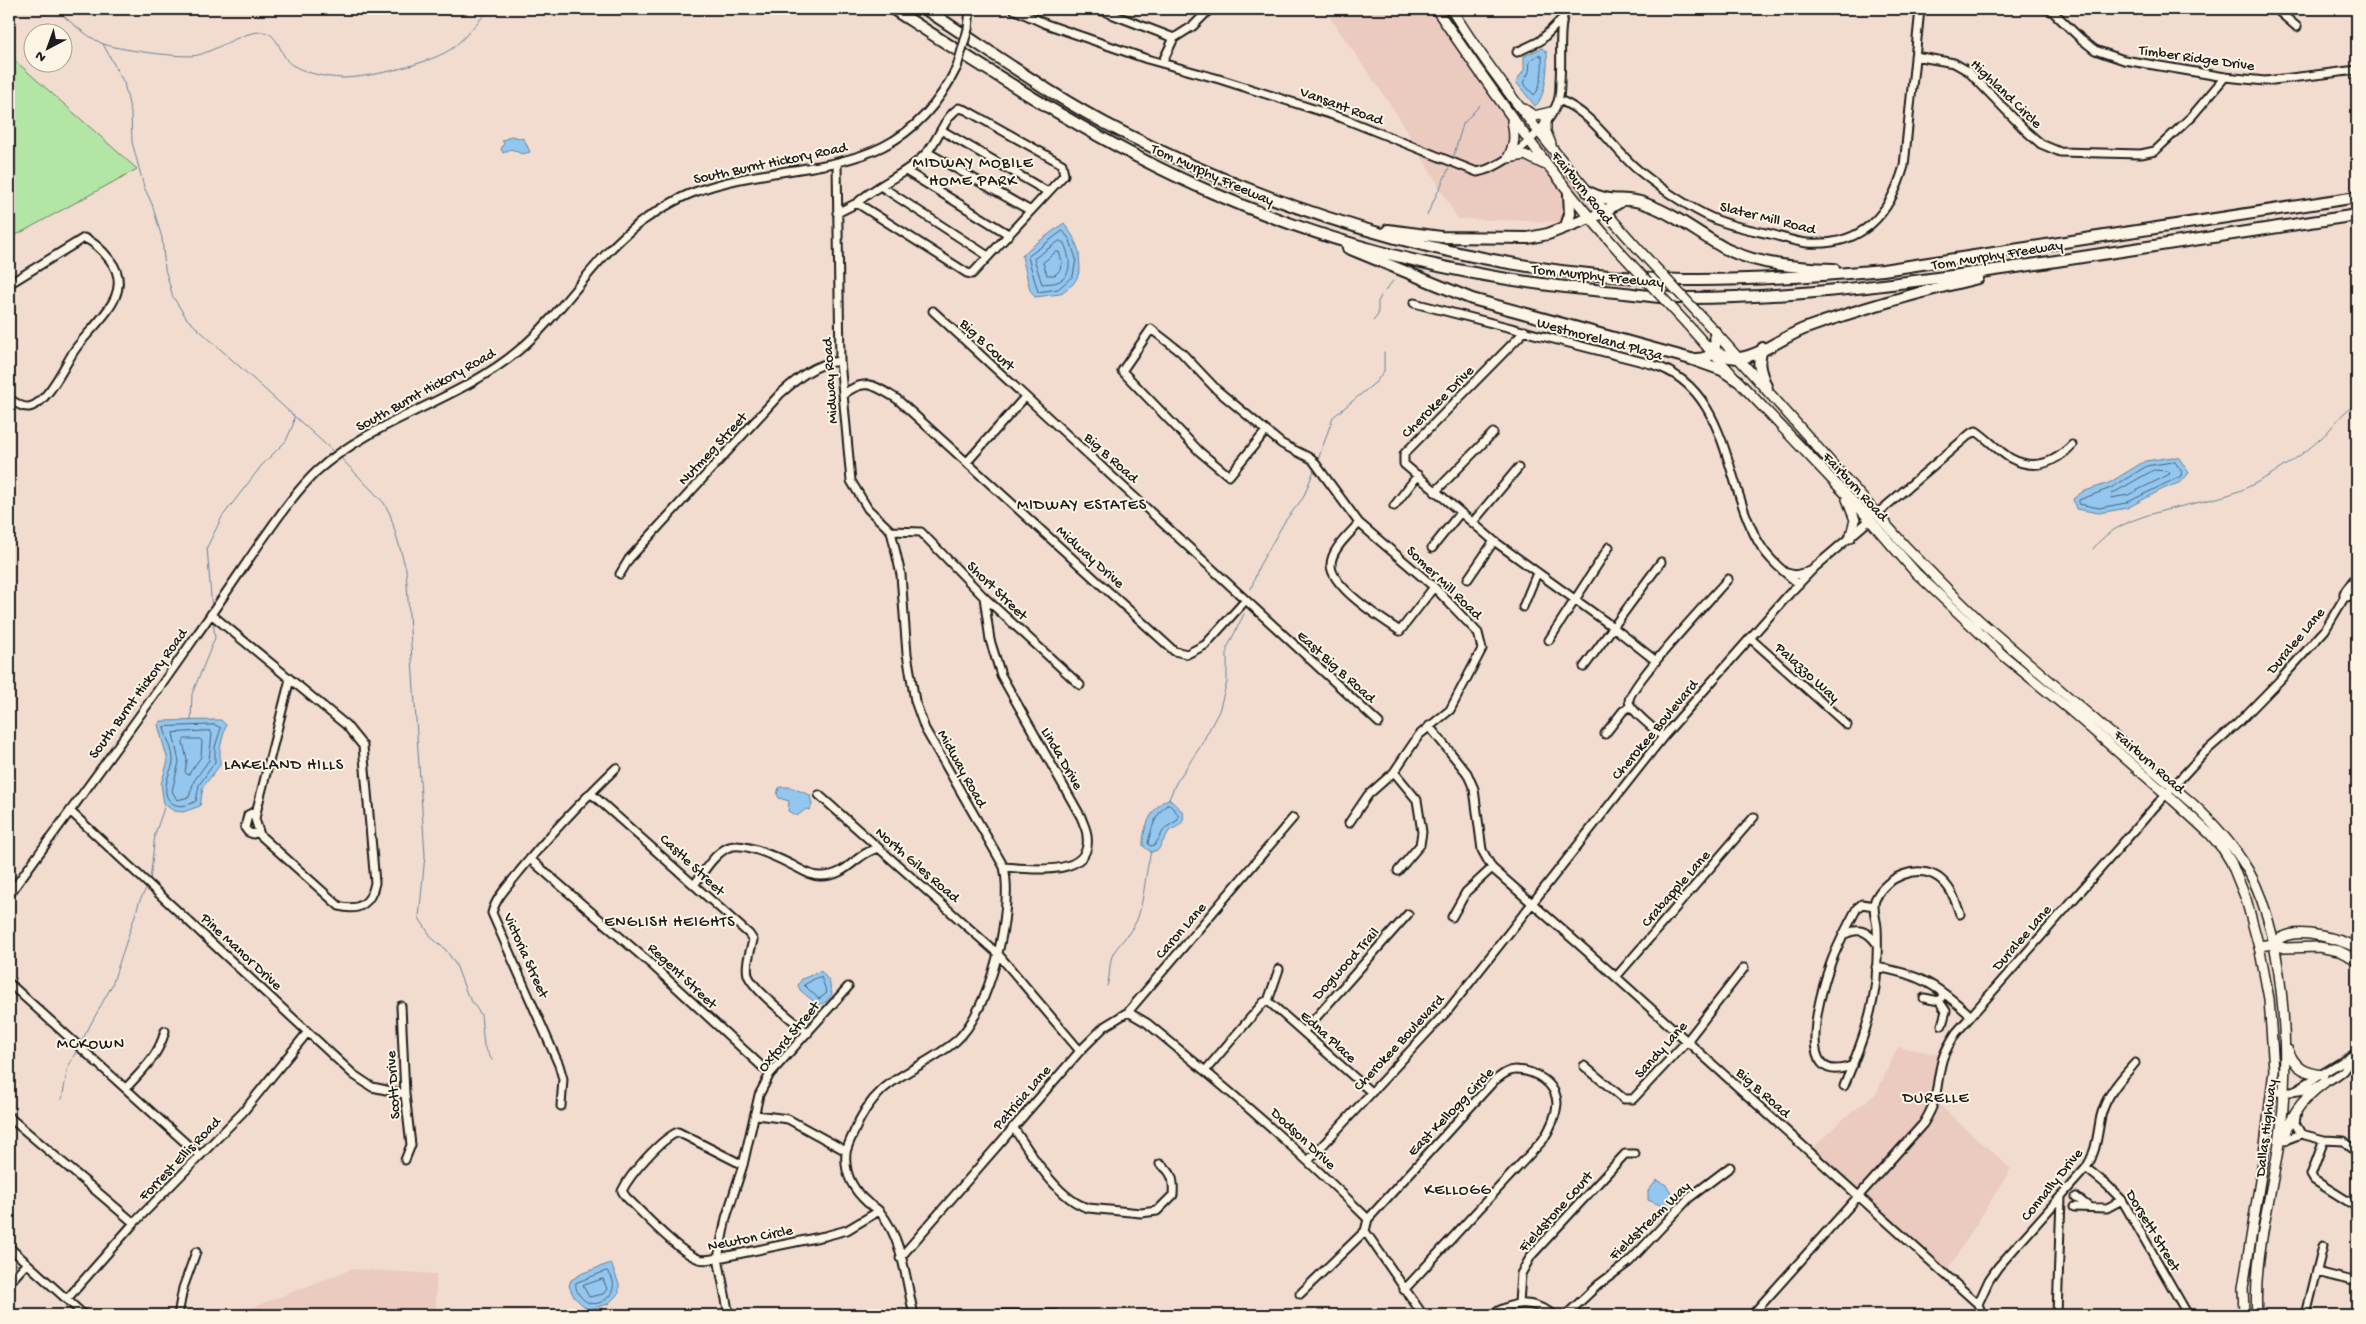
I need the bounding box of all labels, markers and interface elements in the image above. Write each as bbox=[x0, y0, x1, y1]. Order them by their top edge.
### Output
north arrow bbox=[22, 22, 72, 72]
street label: Timber Ridge Drive bbox=[2137, 42, 2256, 76]
text: N bbox=[32, 47, 50, 65]
street label: Highland Circle bbox=[1966, 56, 2045, 133]
street label: Vansant Road bbox=[1296, 83, 1387, 131]
street label: South Burnt Hickory Road bbox=[692, 139, 850, 189]
street label: Tom Murphy Freeway bbox=[1147, 140, 1277, 211]
street label: Fairburn Road bbox=[1546, 148, 1617, 229]
district label: MIDWAY MOBILE HOME PARK bbox=[912, 155, 1034, 192]
street label: Slater Mill Road bbox=[1718, 198, 1818, 240]
street label: Tom Murphy Freeway bbox=[1929, 237, 2065, 275]
street label: Tom Murphy Freeway bbox=[1530, 261, 1665, 293]
street label: Westmoreland Plaza bbox=[1535, 314, 1665, 366]
street label: Big B Court bbox=[955, 315, 1019, 377]
street label: Midway Road bbox=[819, 336, 843, 424]
street label: South Burnt Hickory Road bbox=[353, 344, 500, 437]
street label: Cherokee Drive bbox=[1398, 362, 1479, 443]
street label: Nutmeg Street bbox=[675, 408, 753, 490]
street label: Big B Road bbox=[1079, 429, 1142, 488]
street label: Fairburn Road bbox=[1817, 448, 1892, 527]
district label: MIDWAY ESTATES bbox=[1017, 497, 1147, 516]
street label: Midway Drive bbox=[1052, 522, 1128, 593]
street label: Somer Mill Road bbox=[1402, 543, 1486, 625]
street label: Short Street bbox=[962, 558, 1032, 626]
street label: Duralee Lane bbox=[2263, 604, 2330, 679]
street label: South Burnt Hickory Road bbox=[85, 625, 193, 763]
street label: East Big B Road bbox=[1293, 627, 1380, 708]
street label: Palazzo Way bbox=[1770, 639, 1843, 708]
street label: Cherokee Boulevard bbox=[1608, 676, 1703, 784]
street label: Linda Drive bbox=[1036, 725, 1086, 794]
street label: Fairburn Road bbox=[2109, 726, 2189, 799]
street label: Midway Road bbox=[933, 727, 991, 812]
district label: LAKELAND HILLS bbox=[224, 757, 344, 776]
street label: North Giles Road bbox=[871, 824, 964, 908]
street label: Castle Street bbox=[655, 831, 729, 902]
street label: Crabapple Lane bbox=[1638, 847, 1715, 931]
street label: Caron Lane bbox=[1152, 899, 1211, 963]
street label: Duralee Lane bbox=[1988, 901, 2056, 976]
street label: Pine Manor Drive bbox=[195, 909, 285, 995]
street label: Victoria Street bbox=[498, 910, 553, 1003]
district label: ENGLISH HEIGHTS bbox=[604, 914, 736, 933]
street label: Dogwood Trail bbox=[1308, 924, 1384, 1005]
street label: Regent Street bbox=[643, 940, 722, 1015]
street label: Cherokee Boulevard bbox=[1350, 991, 1450, 1095]
street label: Oxford Street bbox=[755, 997, 826, 1076]
street label: Edna Place bbox=[1296, 1007, 1360, 1068]
street label: Sandy Lane bbox=[1631, 1018, 1692, 1083]
district label: MCKOWN bbox=[57, 1036, 125, 1055]
street label: Scott Drive bbox=[383, 1050, 405, 1120]
street label: Patricia Lane bbox=[989, 1062, 1056, 1135]
street label: East Kellogg Circle bbox=[1404, 1064, 1499, 1161]
street label: Big B Road bbox=[1731, 1064, 1794, 1123]
street label: Dallas Highway bbox=[2252, 1078, 2282, 1179]
district label: DURELLE bbox=[1902, 1090, 1969, 1109]
street label: Dodson Drive bbox=[1265, 1104, 1339, 1175]
street label: Forrest Ellis Road bbox=[135, 1113, 226, 1206]
street label: Connally Drive bbox=[2018, 1145, 2088, 1225]
street label: Fieldstone Court bbox=[1515, 1167, 1599, 1257]
street label: Fieldstream Way bbox=[1605, 1178, 1695, 1266]
district label: KELLOGG bbox=[1424, 1182, 1492, 1201]
street label: Dorsett Street bbox=[2120, 1186, 2185, 1277]
street label: Newton Circle bbox=[706, 1222, 795, 1256]

